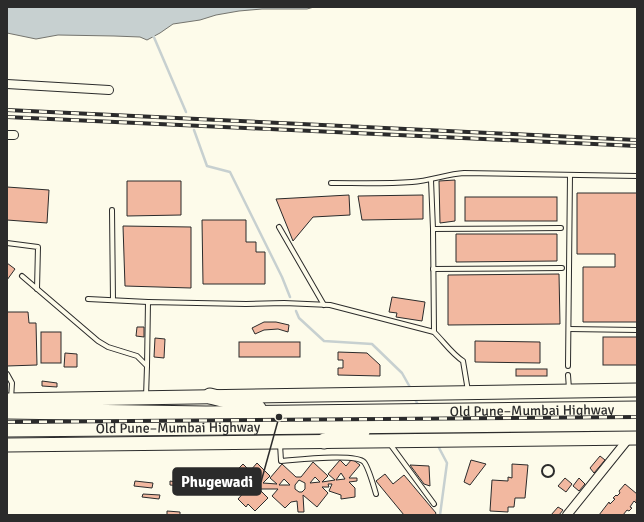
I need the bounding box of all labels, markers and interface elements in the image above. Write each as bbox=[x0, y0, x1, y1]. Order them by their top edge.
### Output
street label: Old Pune–Mumbai Highway bbox=[450, 401, 615, 420]
street label: Old Pune–Mumbai Highway bbox=[96, 419, 261, 437]
callout: Phugewadi bbox=[173, 468, 261, 495]
text: Phugewadi bbox=[181, 473, 253, 491]

